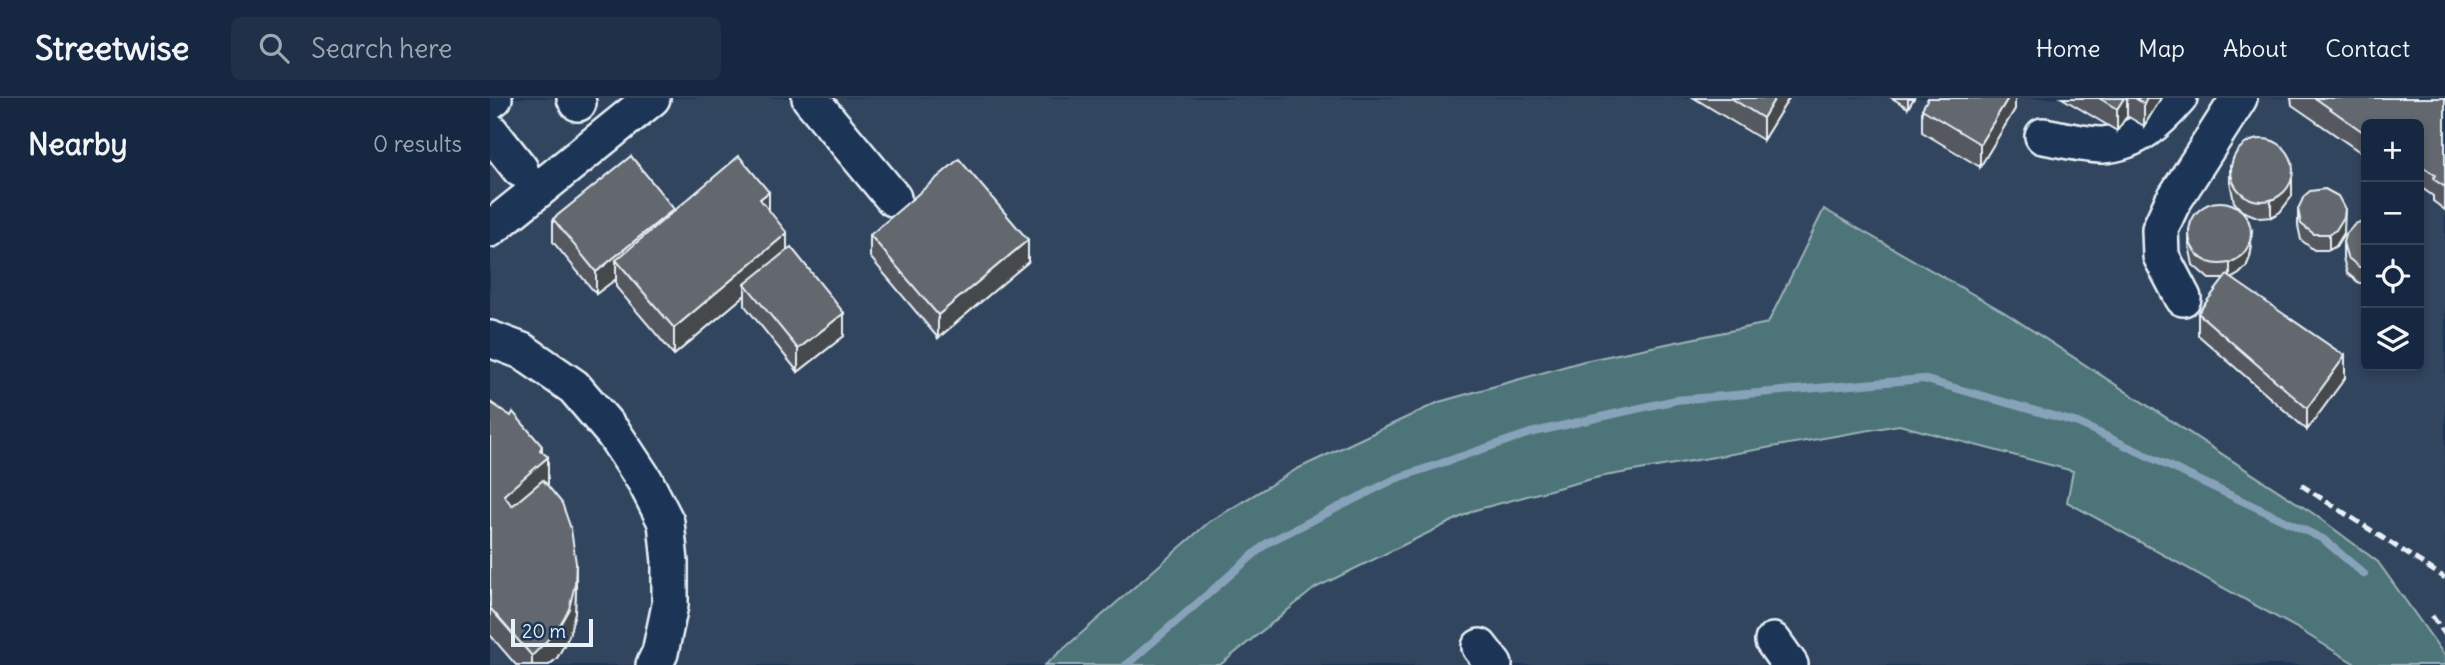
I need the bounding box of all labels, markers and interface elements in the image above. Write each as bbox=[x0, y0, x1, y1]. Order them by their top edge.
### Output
search box bbox=[231, 17, 721, 80]
text: Streetwise bbox=[35, 27, 189, 69]
icon: search bbox=[255, 29, 293, 67]
text: Search here bbox=[311, 32, 452, 65]
text: Home bbox=[2036, 33, 2100, 63]
text: Map bbox=[2138, 33, 2185, 63]
text: About bbox=[2223, 33, 2287, 63]
text: Contact bbox=[2325, 33, 2410, 63]
map controls bbox=[2361, 119, 2424, 371]
button: + bbox=[2361, 119, 2424, 182]
text: Nearby bbox=[28, 125, 128, 163]
text: 0 results bbox=[373, 129, 462, 158]
button: − bbox=[2361, 182, 2424, 245]
button: locate bbox=[2361, 245, 2424, 308]
button: layers bbox=[2361, 308, 2424, 371]
scale bar bbox=[511, 616, 593, 648]
text: 20 m bbox=[522, 619, 566, 643]

